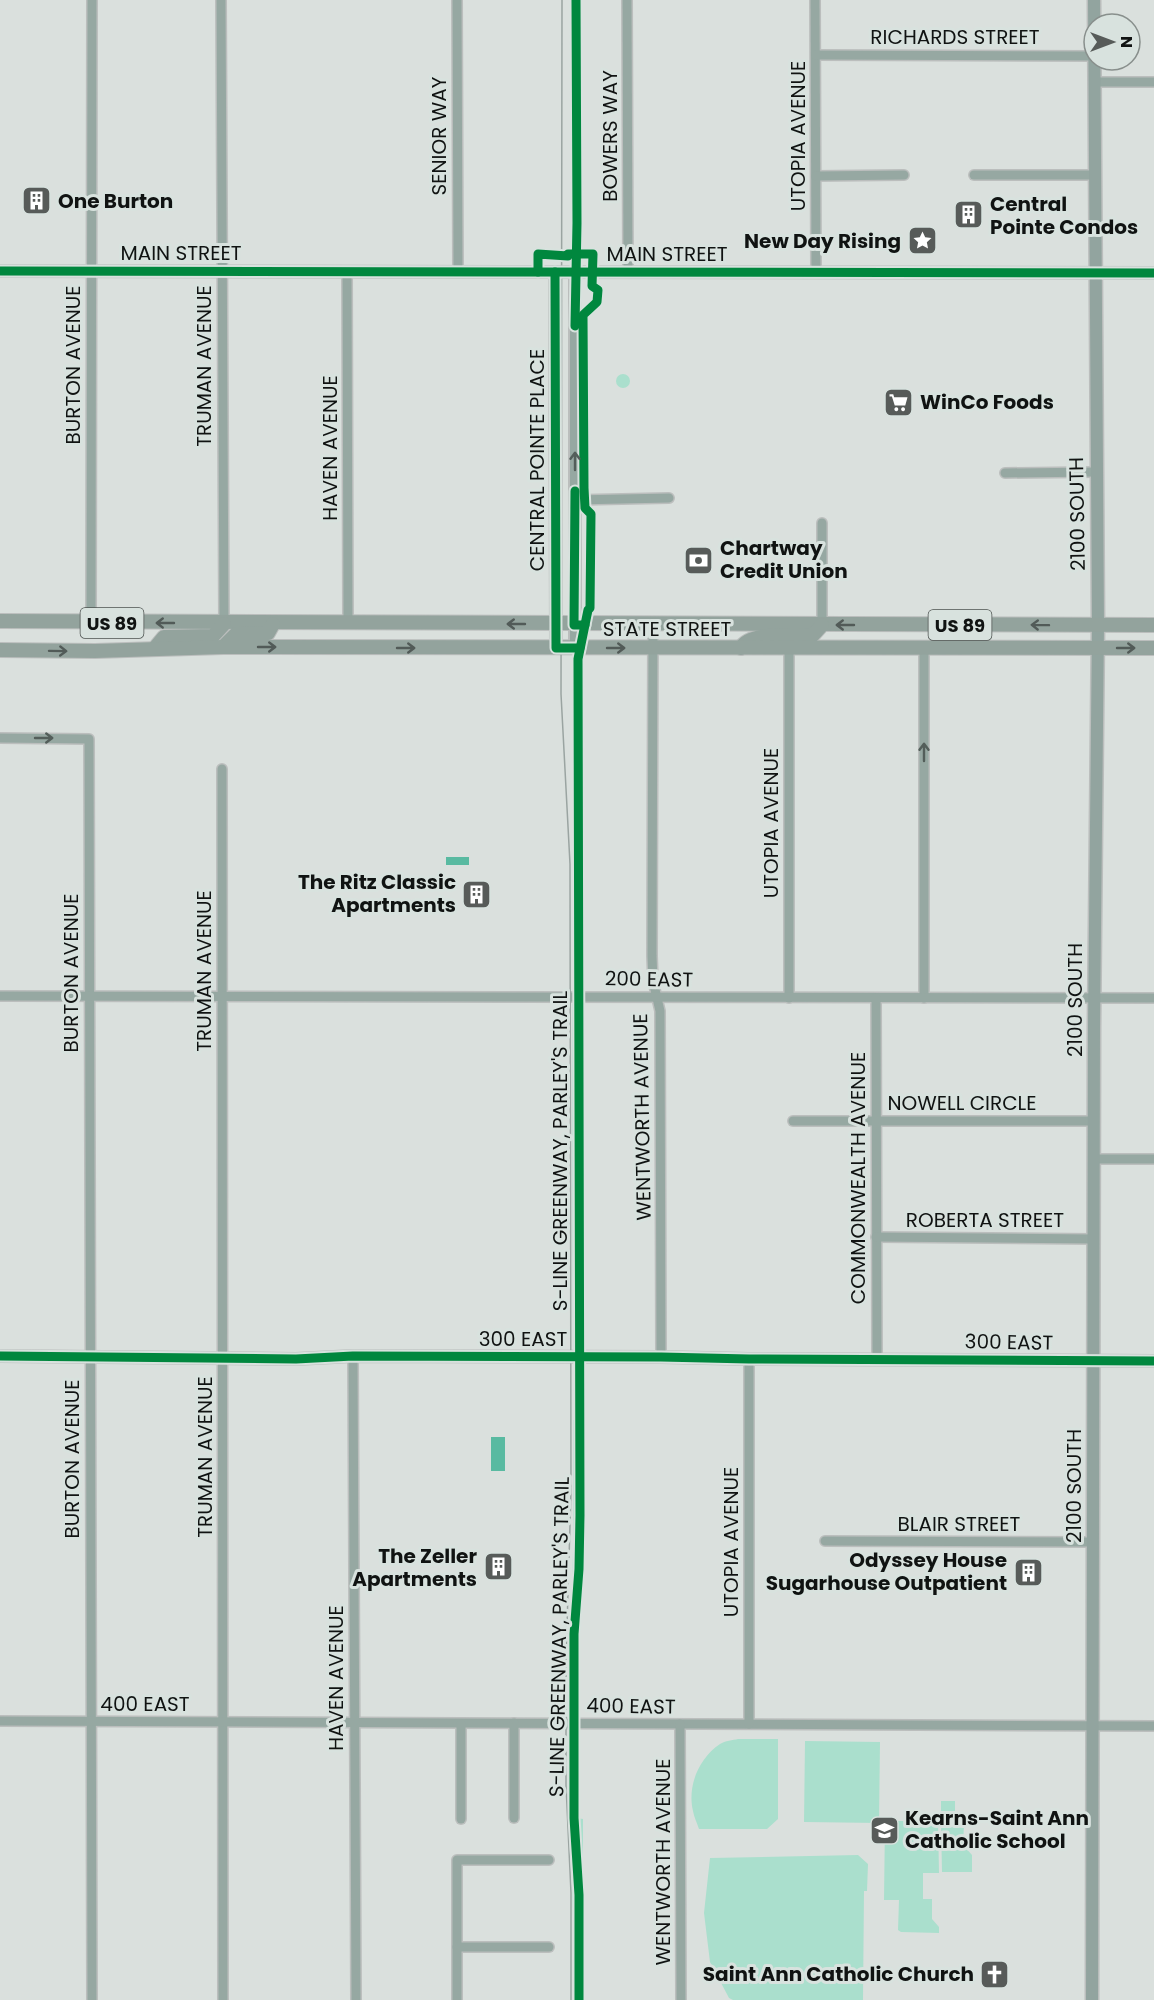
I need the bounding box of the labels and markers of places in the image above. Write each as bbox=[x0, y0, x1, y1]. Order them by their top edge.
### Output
building icon: One Burton bbox=[21, 185, 53, 217]
place label: One Burton bbox=[58, 187, 173, 215]
place label: Central Pointe Condos bbox=[990, 190, 1138, 241]
building icon: Central Pointe Condos bbox=[953, 199, 985, 231]
place icon: New Day Rising bbox=[906, 225, 938, 257]
place label: New Day Rising bbox=[744, 227, 901, 255]
supermarket icon: WinCo Foods bbox=[883, 386, 915, 418]
place label: WinCo Foods bbox=[920, 388, 1054, 416]
place label: Chartway Credit Union bbox=[720, 534, 848, 585]
bank icon: Chartway Credit Union bbox=[683, 544, 715, 576]
place label: The Ritz Classic Apartments bbox=[298, 868, 456, 919]
building icon: The Ritz Classic Apartments bbox=[461, 878, 493, 910]
place label: The Zeller Apartments bbox=[352, 1542, 477, 1593]
place label: Odyssey House Sugarhouse Outpatient bbox=[766, 1546, 1007, 1597]
building icon: The Zeller Apartments bbox=[482, 1551, 514, 1583]
building icon: Odyssey House Sugarhouse Outpatient bbox=[1012, 1556, 1044, 1588]
place label: Kearns-Saint Ann Catholic School bbox=[905, 1804, 1089, 1855]
school or university icon: Kearns-Saint Ann Catholic School bbox=[868, 1814, 900, 1846]
church icon: Saint Ann Catholic Church bbox=[979, 1958, 1011, 1990]
place label: Saint Ann Catholic Church bbox=[703, 1960, 974, 1988]

